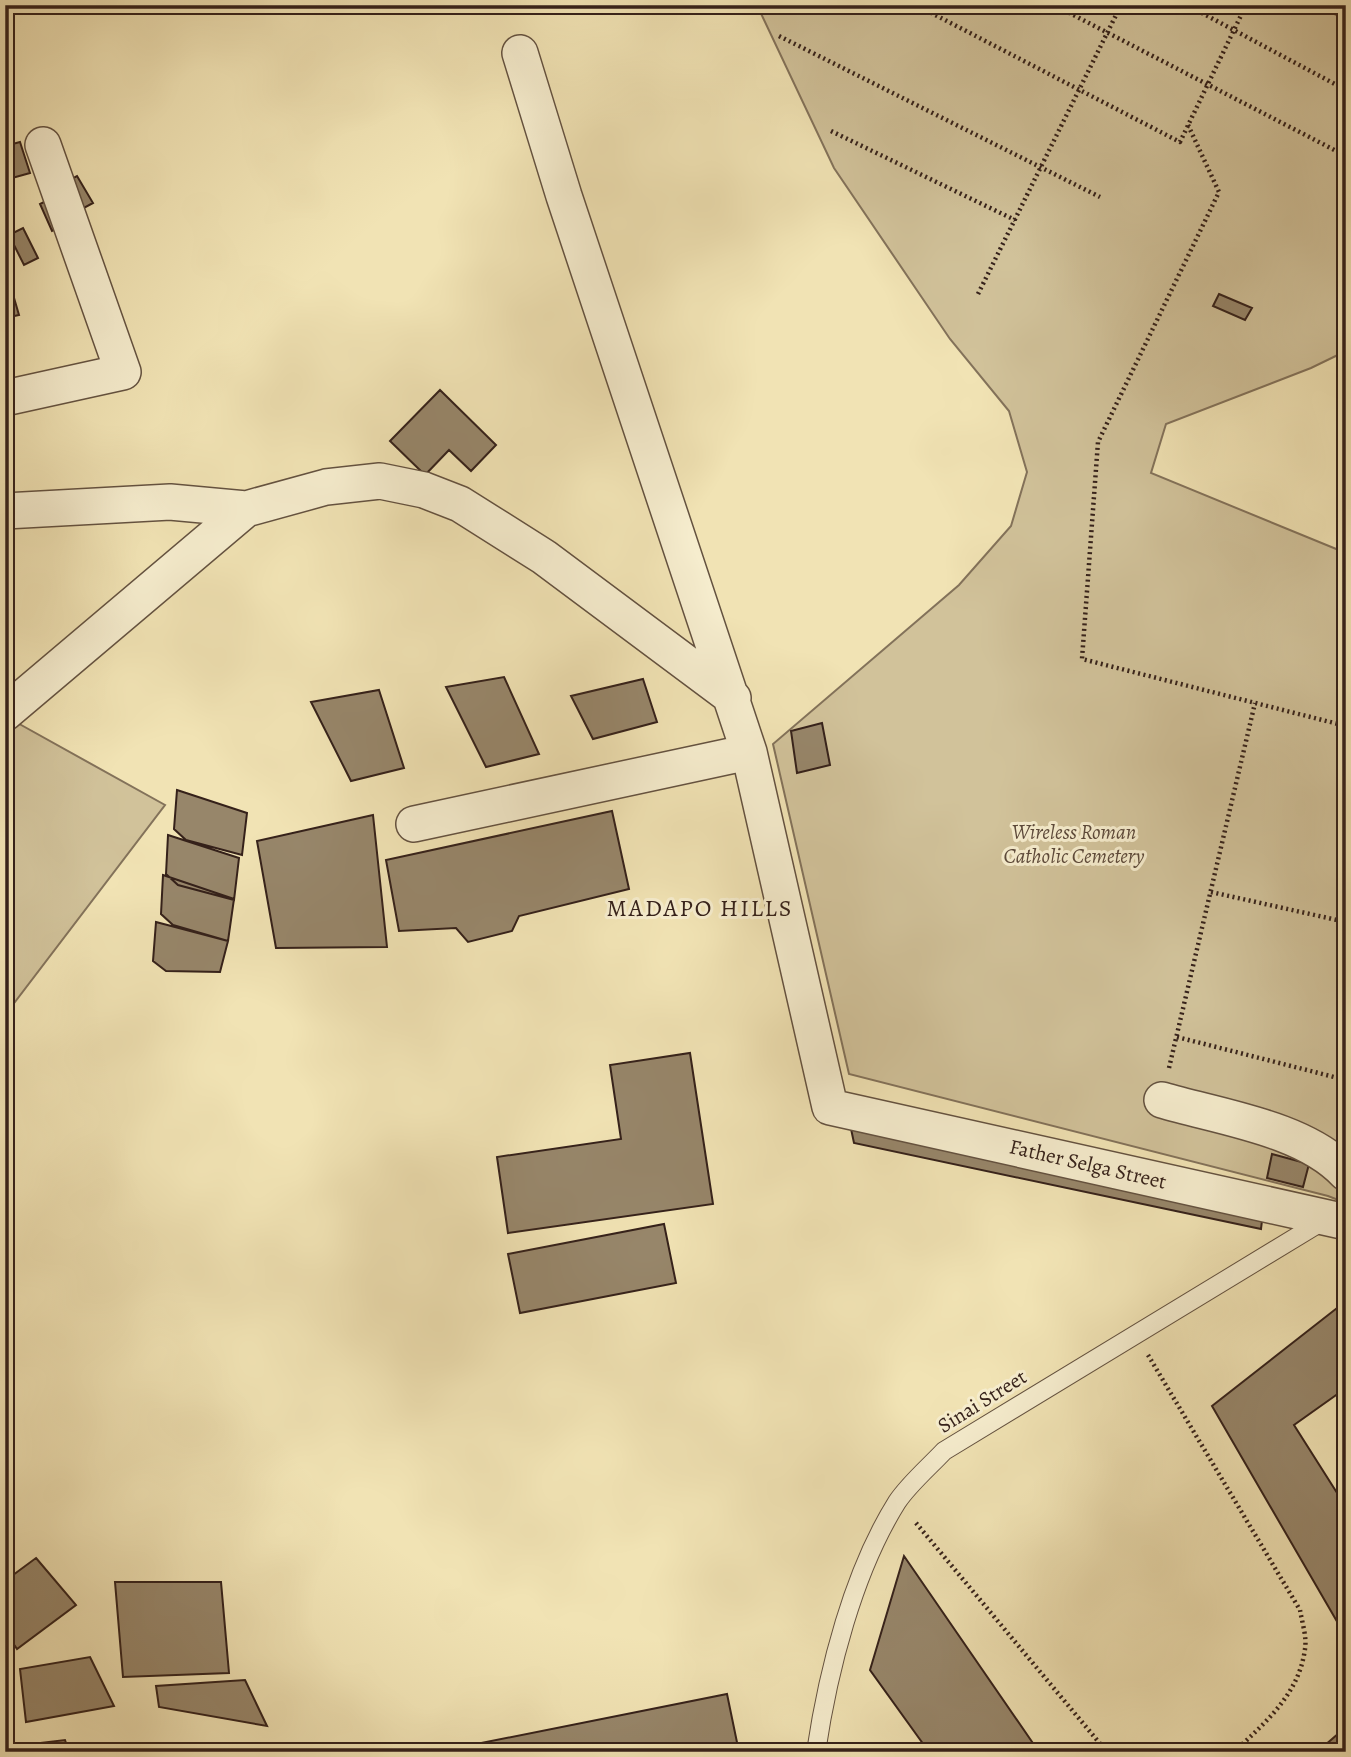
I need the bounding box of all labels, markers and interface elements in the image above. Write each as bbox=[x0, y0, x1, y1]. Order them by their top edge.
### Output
park label: Wireless Roman Catholic Cemetery bbox=[1003, 818, 1145, 870]
district label: MADAPO HILLS bbox=[607, 892, 793, 924]
street label: Father Selga Street bbox=[1007, 1132, 1169, 1196]
street label: Sinai Street bbox=[932, 1363, 1032, 1439]

